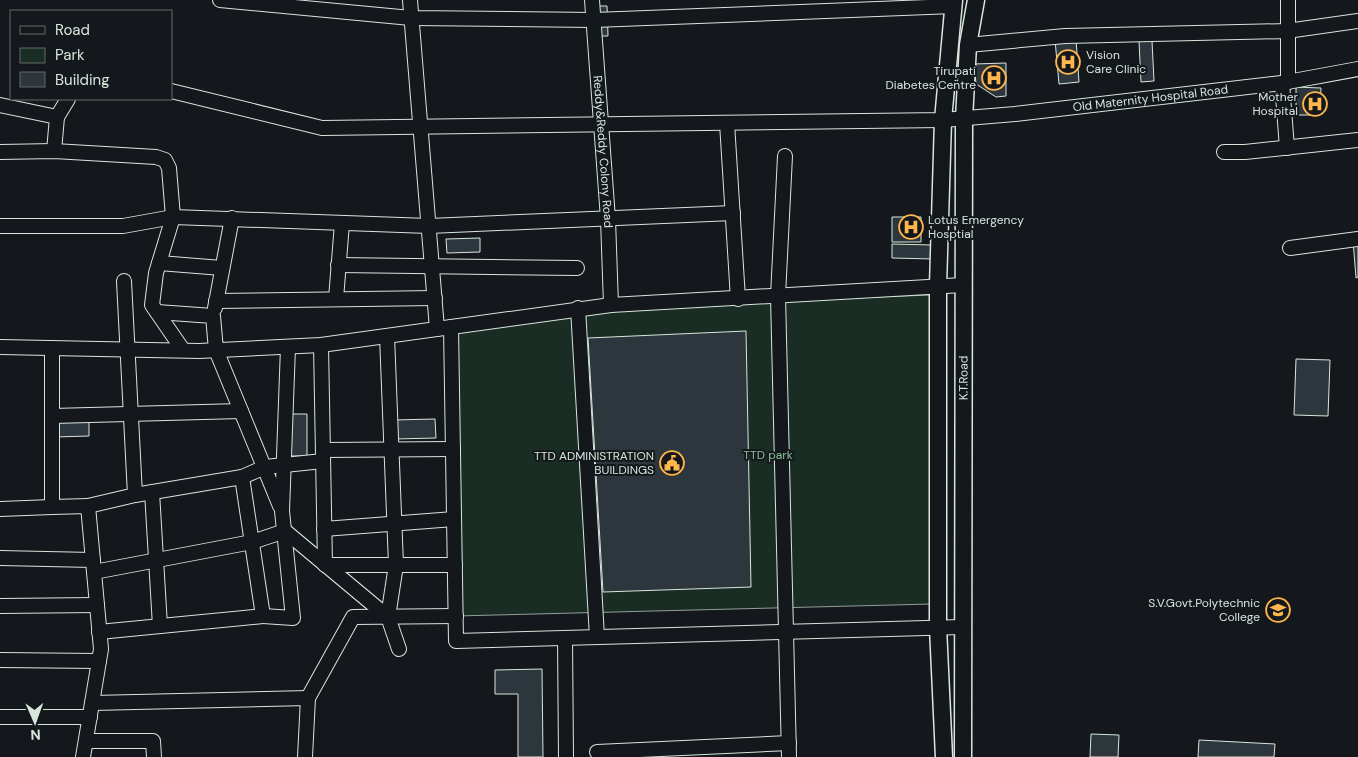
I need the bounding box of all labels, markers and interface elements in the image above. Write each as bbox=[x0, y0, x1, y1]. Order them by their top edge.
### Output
legend bbox=[10, 10, 172, 100]
text: Road bbox=[55, 20, 90, 40]
text: Park bbox=[55, 45, 85, 65]
place label: Vision Care Clinic bbox=[1086, 47, 1146, 77]
hospital icon: Vision Care Clinic bbox=[1055, 49, 1081, 75]
place label: Tirupati Diabetes Centre bbox=[886, 63, 976, 93]
hospital icon: Tirupati Diabetes Centre bbox=[981, 65, 1007, 91]
text: Building bbox=[55, 70, 110, 90]
street label: Reddy&Reddy Colony Road bbox=[590, 75, 616, 228]
street label: Old Maternity Hospital Road bbox=[1072, 81, 1229, 115]
place label: Mother Hospital bbox=[1252, 89, 1299, 119]
hospital icon: Mother Hospital bbox=[1302, 91, 1328, 117]
place label: Lotus Emergency Hosptial bbox=[928, 212, 1024, 242]
hospital icon: Lotus Emergency Hosptial bbox=[898, 214, 924, 240]
street label: K.T.Road bbox=[956, 356, 972, 400]
park label: TTD park bbox=[743, 447, 793, 463]
place label: TTD ADMINISTRATION BUILDINGS bbox=[534, 448, 654, 478]
public building icon: TTD ADMINISTRATION BUILDINGS bbox=[659, 450, 685, 476]
place label: S.V.Govt.Polytechnic College bbox=[1148, 595, 1260, 625]
school or university icon: S.V.Govt.Polytechnic College bbox=[1265, 597, 1291, 623]
north arrow bbox=[10, 697, 60, 747]
text: N bbox=[30, 726, 41, 744]

